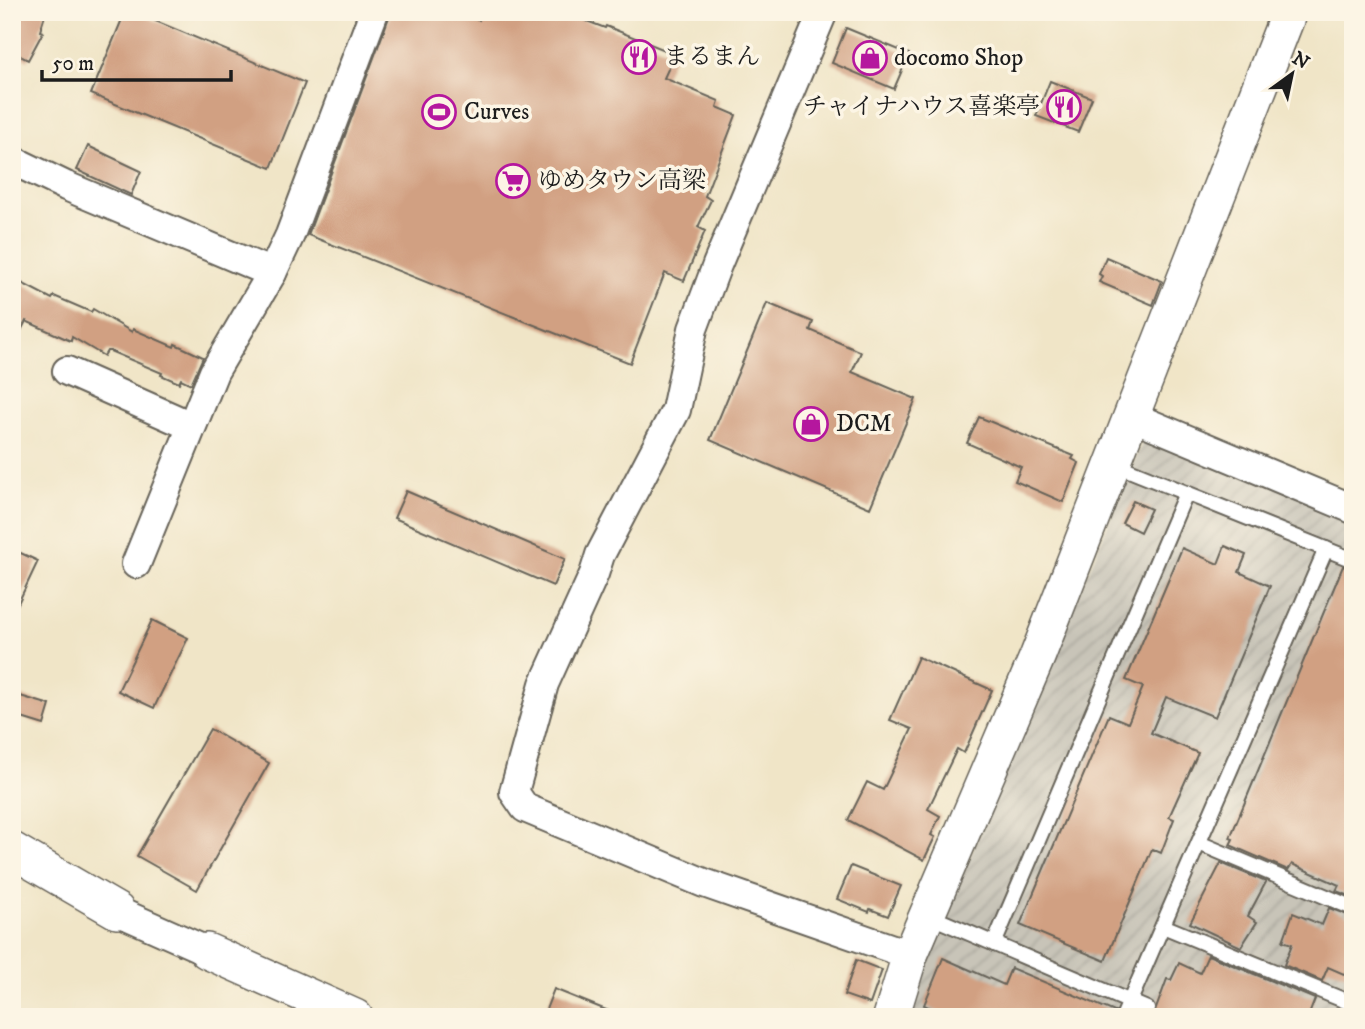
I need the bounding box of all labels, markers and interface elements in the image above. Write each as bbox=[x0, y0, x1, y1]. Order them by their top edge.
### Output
scale bar bbox=[42, 38, 231, 82]
restaurant icon: まるまん bbox=[620, 38, 658, 76]
north arrow bbox=[1256, 38, 1326, 108]
shop icon: docomo Shop bbox=[851, 39, 889, 77]
place label: まるまん bbox=[664, 42, 760, 72]
place label: docomo Shop bbox=[894, 43, 1023, 73]
text: N bbox=[1288, 47, 1314, 75]
text: 50 m bbox=[52, 51, 94, 77]
restaurant icon: チャイナハウス喜楽亭 bbox=[1045, 88, 1083, 126]
place label: チャイナハウス喜楽亭 bbox=[803, 92, 1040, 122]
sports icon: Curves bbox=[420, 93, 458, 131]
place label: Curves bbox=[464, 97, 529, 127]
supermarket icon: ゆめタウン高梁 bbox=[494, 162, 532, 200]
place label: ゆめタウン高梁 bbox=[538, 166, 706, 196]
shop icon: DCM bbox=[792, 405, 830, 443]
place label: DCM bbox=[836, 409, 892, 439]

